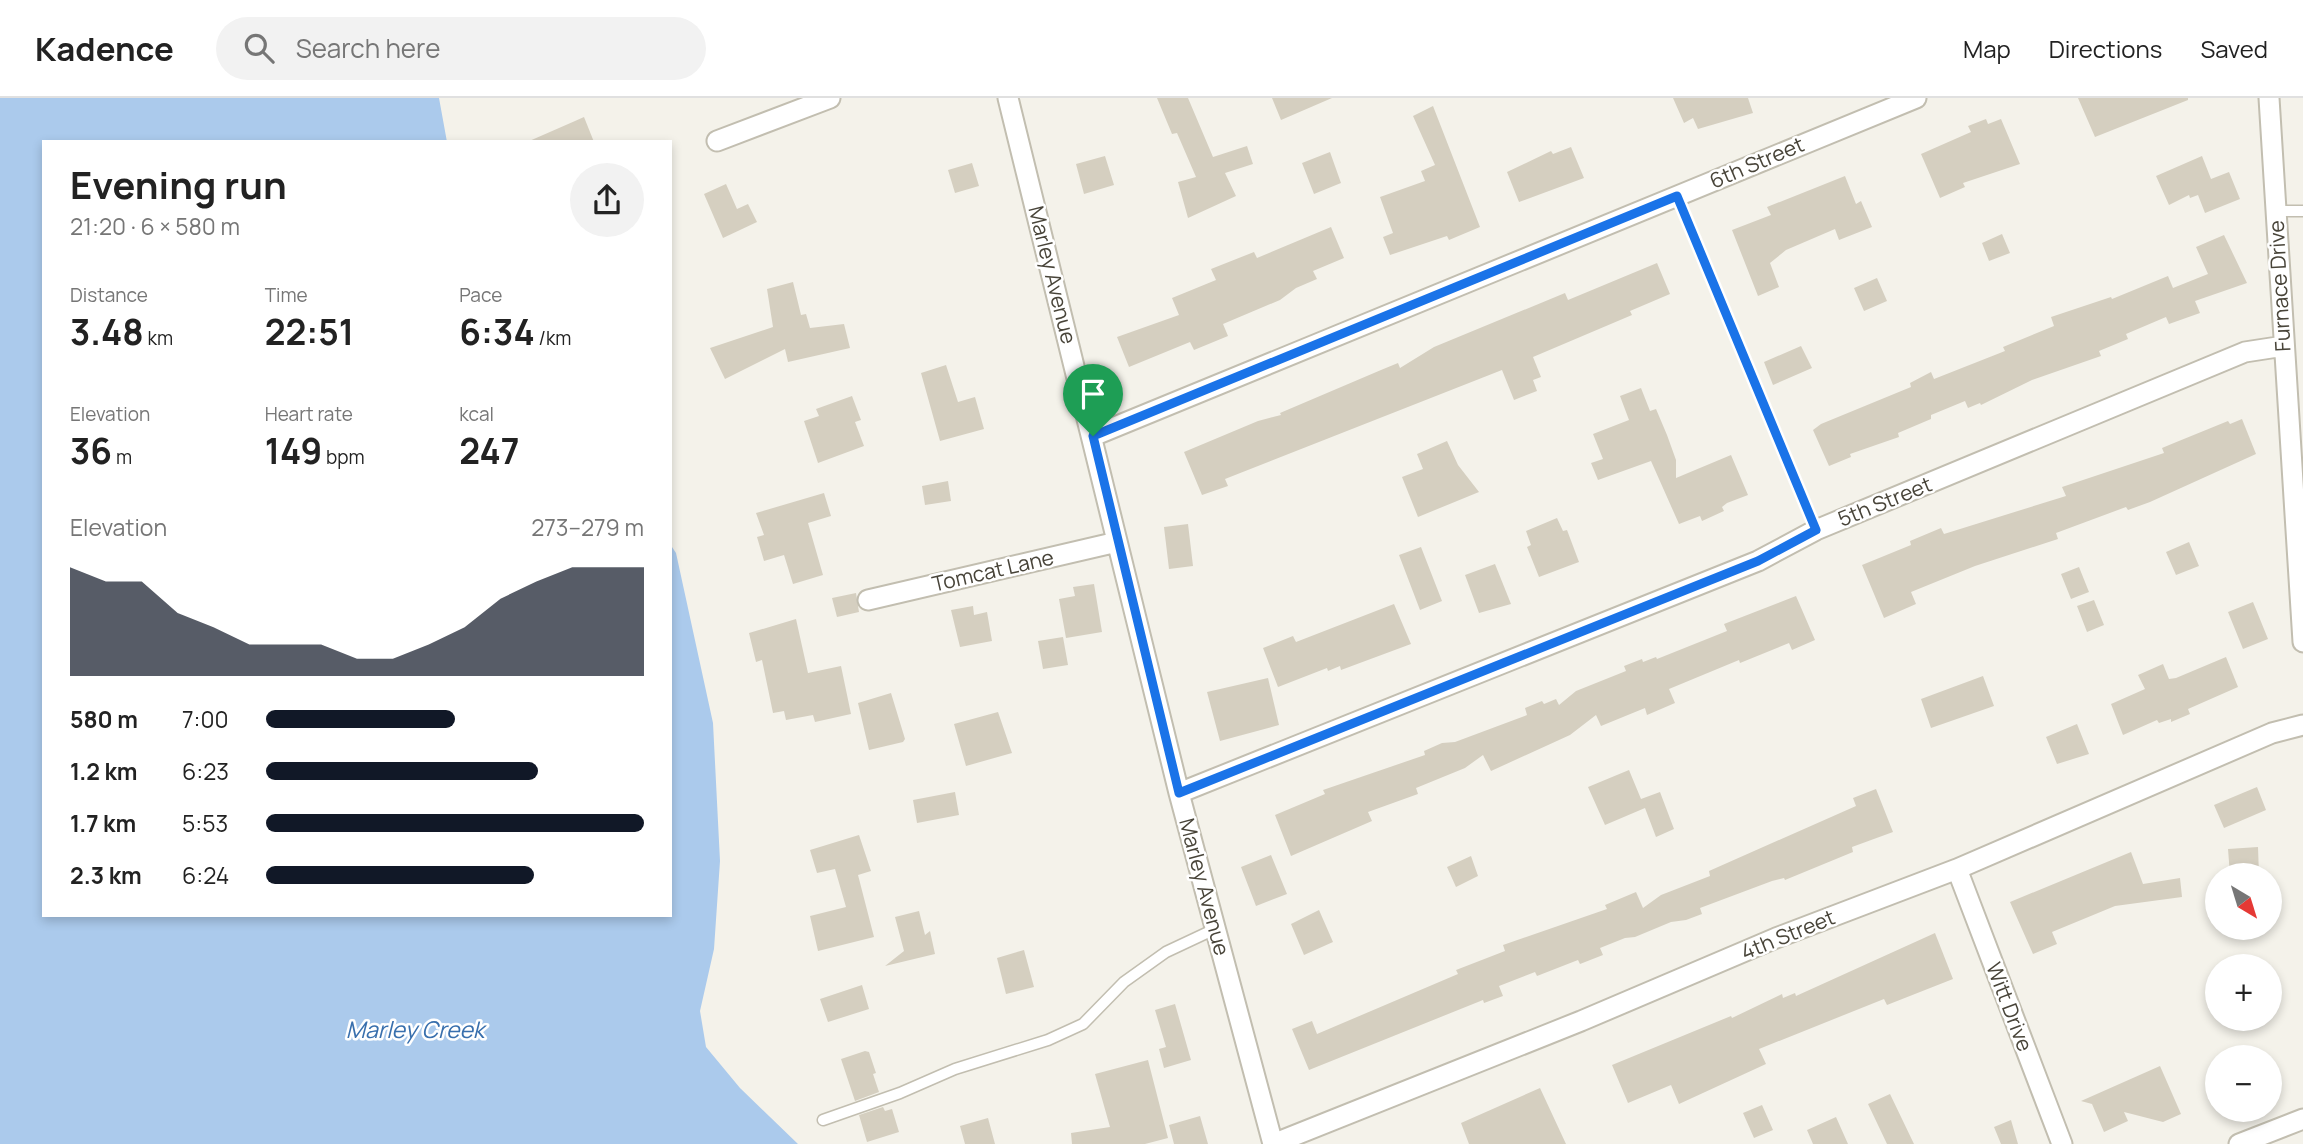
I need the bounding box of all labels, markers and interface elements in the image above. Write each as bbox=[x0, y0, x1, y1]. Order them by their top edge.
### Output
search box bbox=[216, 17, 706, 80]
text: Kadence bbox=[35, 26, 174, 71]
icon: search bbox=[240, 29, 278, 67]
text: Search here bbox=[296, 30, 440, 66]
text: Map bbox=[1963, 32, 2011, 65]
text: Directions bbox=[2049, 32, 2162, 65]
text: Saved bbox=[2200, 32, 2268, 65]
street label: 6th Street bbox=[1705, 130, 1808, 194]
text: Evening run bbox=[70, 158, 287, 210]
button: share bbox=[570, 163, 644, 237]
street label: Marley Avenue bbox=[1022, 203, 1084, 347]
text: 21:20 · 6 × 580 m bbox=[70, 210, 240, 242]
street label: Furnace Drive bbox=[2262, 220, 2296, 353]
text: Distance bbox=[70, 282, 148, 308]
text: Time bbox=[265, 282, 308, 308]
text: Pace bbox=[459, 282, 502, 308]
text: 3.48 bbox=[70, 308, 144, 356]
text: 22:51 bbox=[265, 308, 354, 356]
text: 6:34 bbox=[459, 308, 535, 356]
text: km bbox=[144, 325, 173, 351]
text: /km bbox=[535, 325, 571, 351]
pin bbox=[1063, 364, 1123, 436]
icon: arrive bbox=[1074, 375, 1112, 413]
text: Elevation bbox=[70, 401, 150, 427]
text: Heart rate bbox=[265, 401, 353, 427]
text: kcal bbox=[459, 401, 494, 427]
text: 36 bbox=[70, 427, 112, 475]
text: 149 bbox=[265, 427, 322, 475]
text: 247 bbox=[459, 427, 519, 475]
text: m bbox=[112, 444, 132, 470]
text: bpm bbox=[322, 444, 365, 470]
street label: 5th Street bbox=[1834, 470, 1936, 533]
text: Elevation bbox=[70, 511, 167, 543]
text: 273–279 m bbox=[531, 511, 644, 543]
street label: Tomcat Lane bbox=[929, 542, 1056, 598]
text: 580 m bbox=[70, 703, 138, 735]
text: 7:00 bbox=[182, 703, 228, 735]
text: 1.2 km bbox=[70, 755, 137, 787]
text: 6:23 bbox=[182, 755, 229, 787]
text: 1.7 km bbox=[70, 807, 136, 839]
text: 5:53 bbox=[182, 807, 228, 839]
street label: Marley Avenue bbox=[1173, 815, 1237, 958]
text: 2.3 km bbox=[70, 859, 142, 891]
text: 6:24 bbox=[182, 859, 229, 891]
north arrow bbox=[2205, 863, 2282, 940]
map controls bbox=[2205, 863, 2282, 1122]
street label: 4th Street bbox=[1736, 903, 1839, 966]
button: + bbox=[2205, 954, 2282, 1031]
street label: Witt Drive bbox=[1980, 958, 2040, 1055]
water label: Marley Creek bbox=[346, 1013, 488, 1045]
button: − bbox=[2205, 1045, 2282, 1122]

